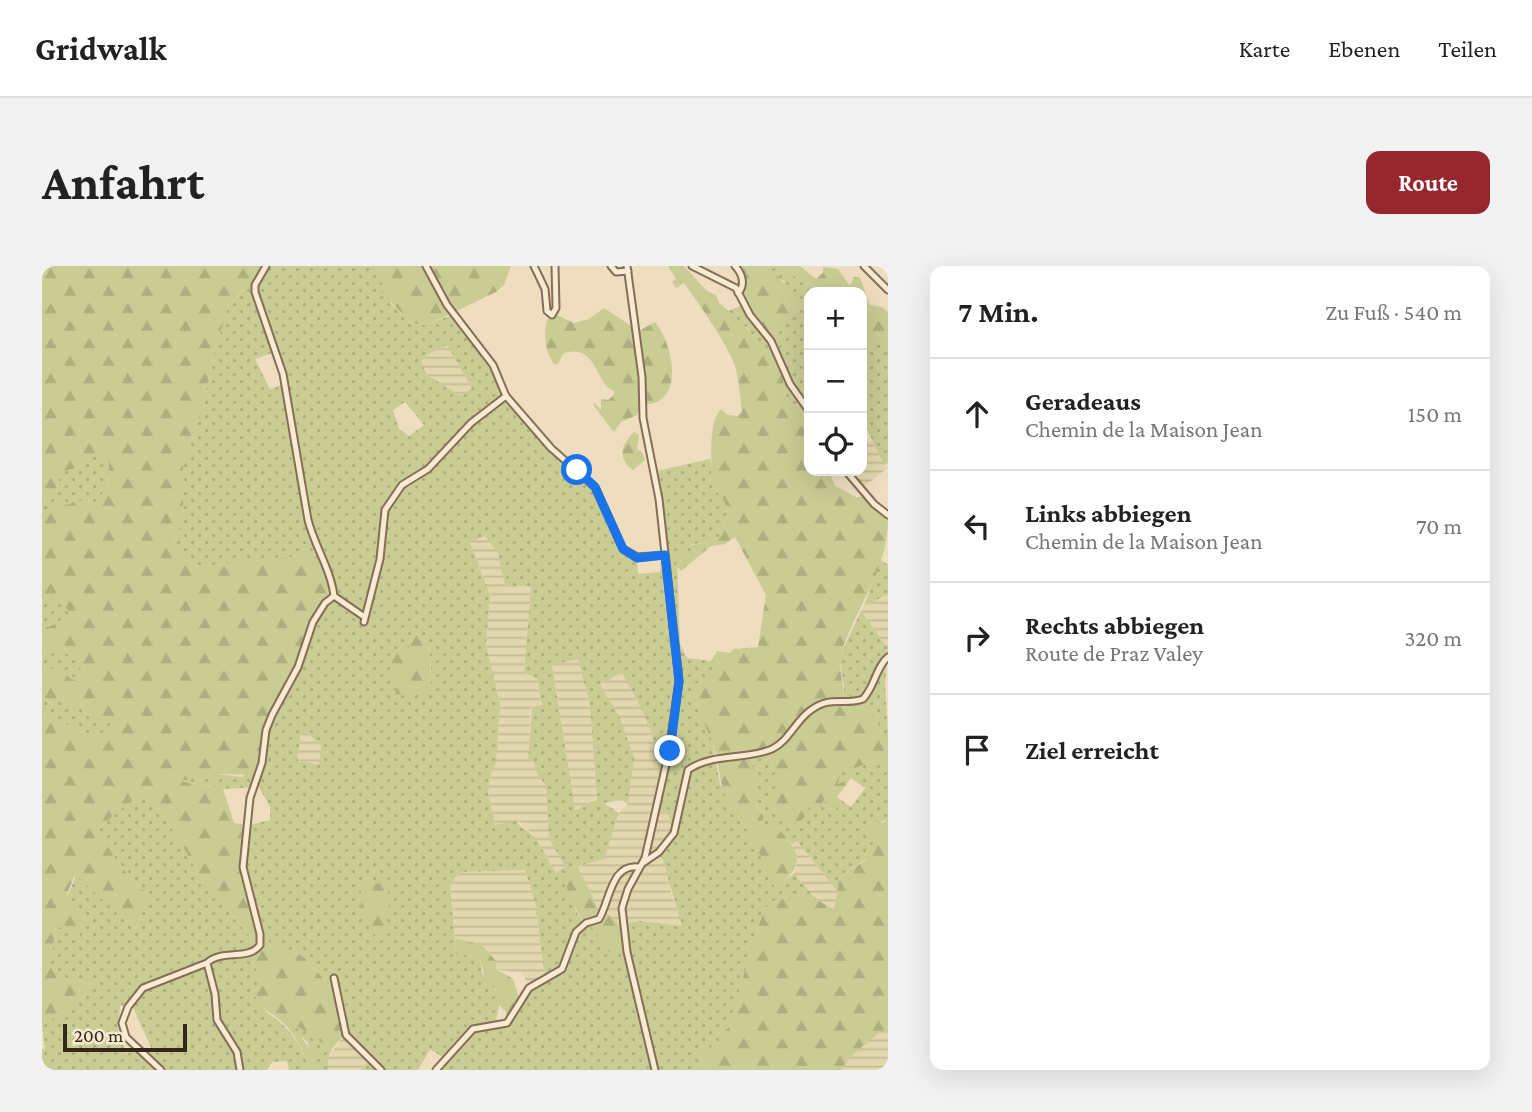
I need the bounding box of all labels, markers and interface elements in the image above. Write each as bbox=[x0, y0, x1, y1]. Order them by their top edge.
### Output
text: Gridwalk bbox=[35, 30, 167, 67]
text: Karte bbox=[1239, 35, 1290, 62]
text: Ebenen bbox=[1328, 35, 1400, 62]
text: Teilen bbox=[1438, 35, 1497, 62]
button: Route bbox=[1366, 151, 1490, 214]
text: Anfahrt bbox=[42, 155, 204, 210]
map controls bbox=[804, 287, 867, 476]
button: + bbox=[804, 287, 867, 350]
text: 7 Min. bbox=[958, 295, 1039, 328]
text: Zu Fuß · 540 m bbox=[1325, 299, 1462, 325]
button: − bbox=[804, 350, 867, 413]
text: Geradeaus bbox=[1025, 387, 1141, 416]
icon: ahead bbox=[958, 395, 996, 433]
text: 150 m bbox=[1408, 401, 1462, 427]
button: locate bbox=[804, 413, 867, 476]
text: Chemin de la Maison Jean bbox=[1025, 416, 1263, 442]
route start bbox=[561, 454, 592, 485]
text: Links abbiegen bbox=[1025, 499, 1192, 528]
icon: left bbox=[958, 507, 996, 545]
text: 70 m bbox=[1416, 513, 1462, 539]
text: Chemin de la Maison Jean bbox=[1025, 528, 1263, 554]
text: Rechts abbiegen bbox=[1025, 611, 1204, 640]
icon: right bbox=[958, 619, 996, 657]
text: 320 m bbox=[1404, 625, 1462, 651]
text: Route de Praz Valey bbox=[1025, 640, 1203, 666]
icon: arrive bbox=[958, 731, 996, 769]
route end bbox=[654, 735, 685, 766]
text: Ziel erreicht bbox=[1025, 736, 1159, 765]
scale bar bbox=[63, 1021, 187, 1053]
text: 200 m bbox=[74, 1025, 123, 1046]

